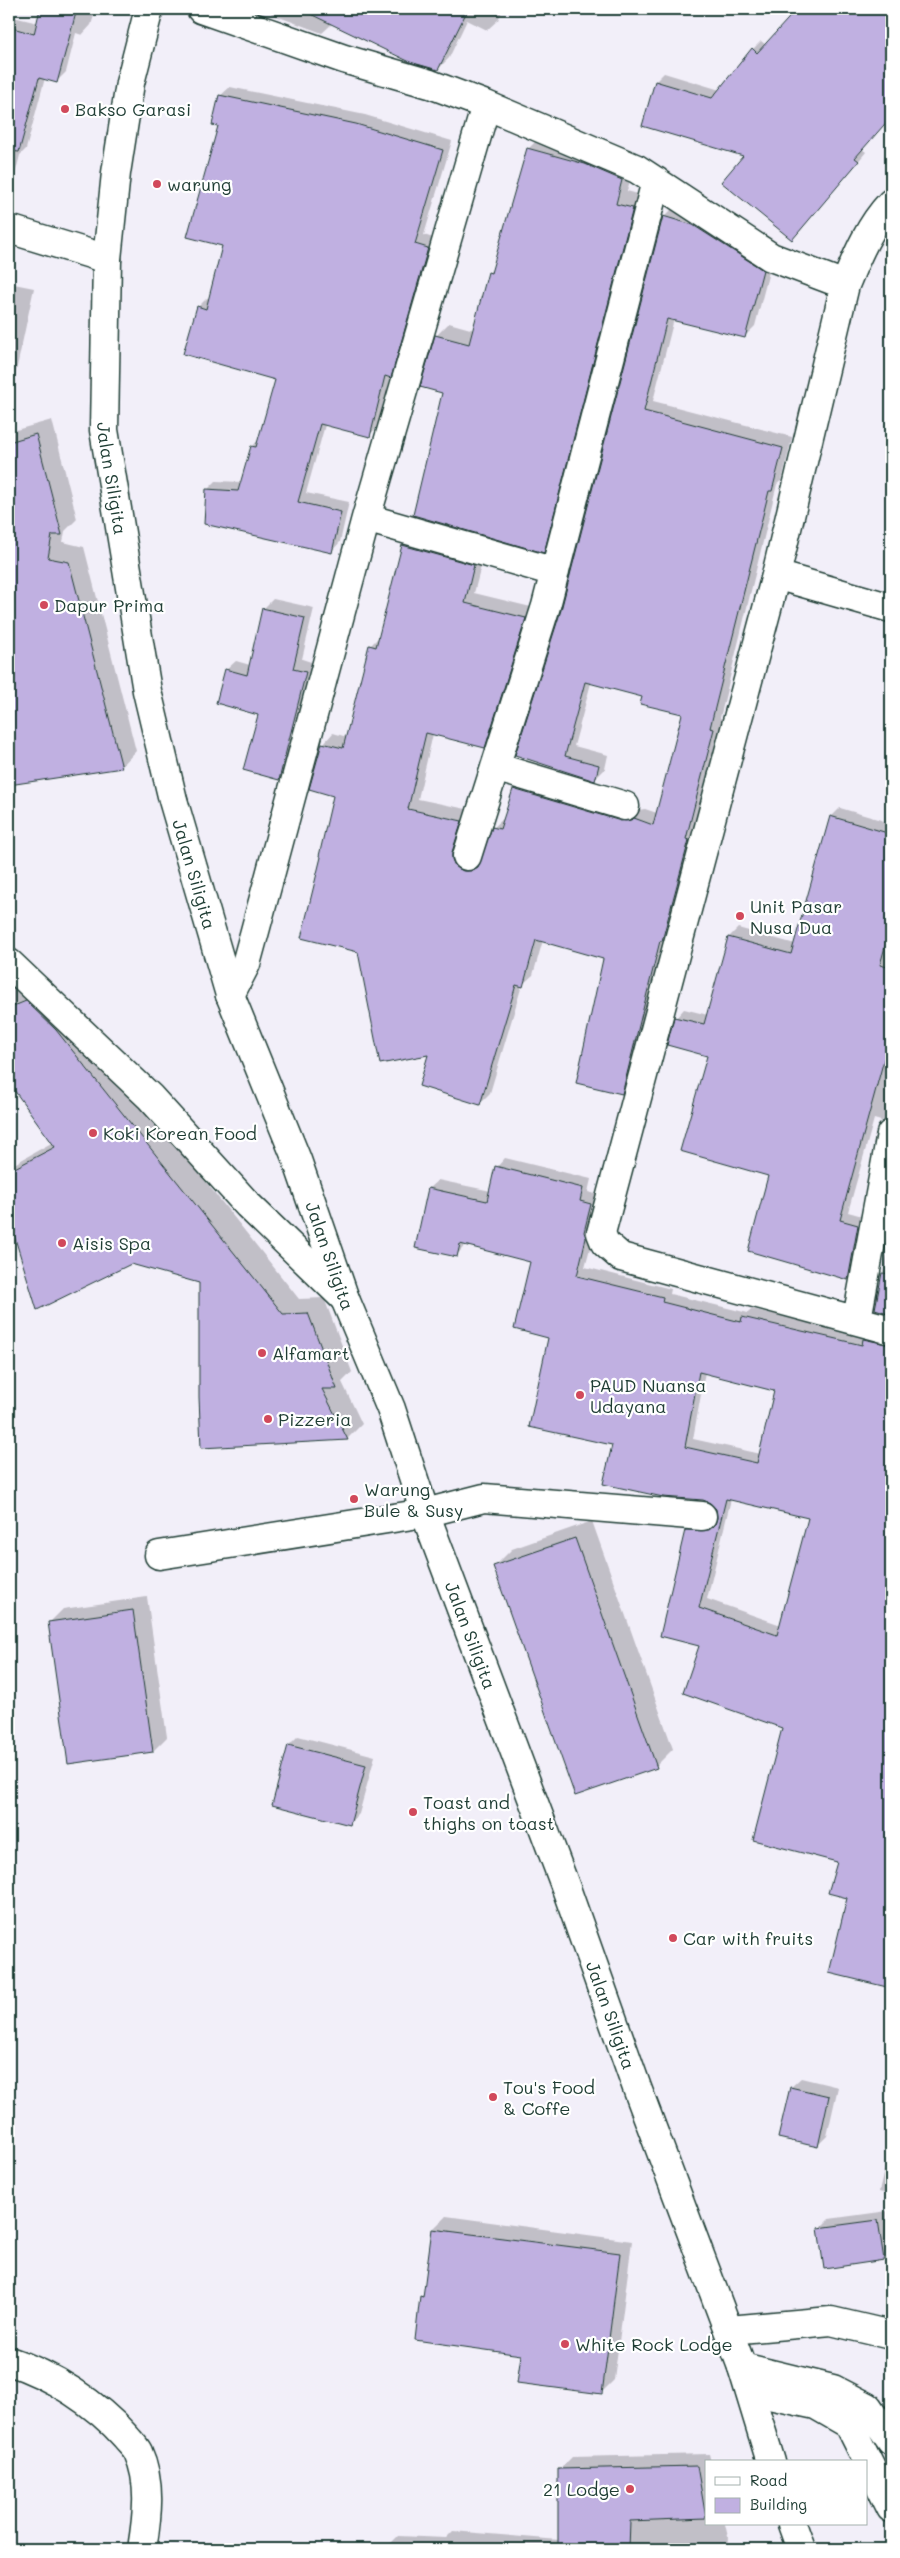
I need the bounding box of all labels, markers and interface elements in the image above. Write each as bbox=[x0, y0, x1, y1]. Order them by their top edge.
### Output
place label: Bakso Garasi bbox=[75, 97, 191, 121]
marker: Bakso Garasi bbox=[59, 103, 71, 115]
place label: warung bbox=[167, 172, 231, 196]
marker: warung bbox=[151, 178, 163, 190]
street label: Jalan Siligita bbox=[92, 422, 133, 536]
place label: Dapur Prima bbox=[54, 593, 164, 617]
marker: Dapur Prima bbox=[38, 599, 50, 611]
street label: Jalan Siligita bbox=[167, 817, 222, 932]
place label: Unit Pasar Nusa Dua bbox=[750, 894, 842, 939]
marker: Unit Pasar Nusa Dua bbox=[734, 910, 746, 922]
place label: Koki Korean Food bbox=[103, 1121, 257, 1145]
marker: Koki Korean Food bbox=[87, 1127, 99, 1139]
street label: Jalan Siligita bbox=[300, 1198, 360, 1314]
place label: Aisis Spa bbox=[72, 1231, 151, 1255]
marker: Aisis Spa bbox=[56, 1237, 68, 1249]
place label: Alfamart bbox=[272, 1341, 350, 1365]
marker: Alfamart bbox=[256, 1347, 268, 1359]
place label: PAUD Nuansa Udayana bbox=[590, 1373, 706, 1418]
marker: PAUD Nuansa Udayana bbox=[574, 1389, 586, 1401]
place label: Pizzeria bbox=[278, 1407, 351, 1431]
marker: Pizzeria bbox=[262, 1413, 274, 1425]
place label: Warung Bule & Susy bbox=[364, 1477, 463, 1522]
marker: Warung Bule & Susy bbox=[348, 1493, 360, 1505]
street label: Jalan Siligita bbox=[440, 1578, 502, 1692]
place label: Toast and thighs on toast bbox=[423, 1790, 555, 1835]
marker: Toast and thighs on toast bbox=[407, 1806, 419, 1818]
place label: Car with fruits bbox=[683, 1926, 813, 1950]
marker: Car with fruits bbox=[667, 1932, 679, 1944]
street label: Jalan Siligita bbox=[581, 1958, 641, 2073]
place label: Tou's Food & Coffe bbox=[503, 2075, 595, 2120]
marker: Tou's Food & Coffe bbox=[487, 2091, 499, 2103]
place label: White Rock Lodge bbox=[575, 2332, 733, 2356]
marker: White Rock Lodge bbox=[559, 2338, 571, 2350]
legend bbox=[705, 2460, 868, 2526]
text: Road bbox=[750, 2470, 787, 2490]
place label: 21 Lodge bbox=[543, 2477, 620, 2501]
marker: 21 Lodge bbox=[624, 2483, 636, 2495]
text: Building bbox=[750, 2494, 807, 2514]

